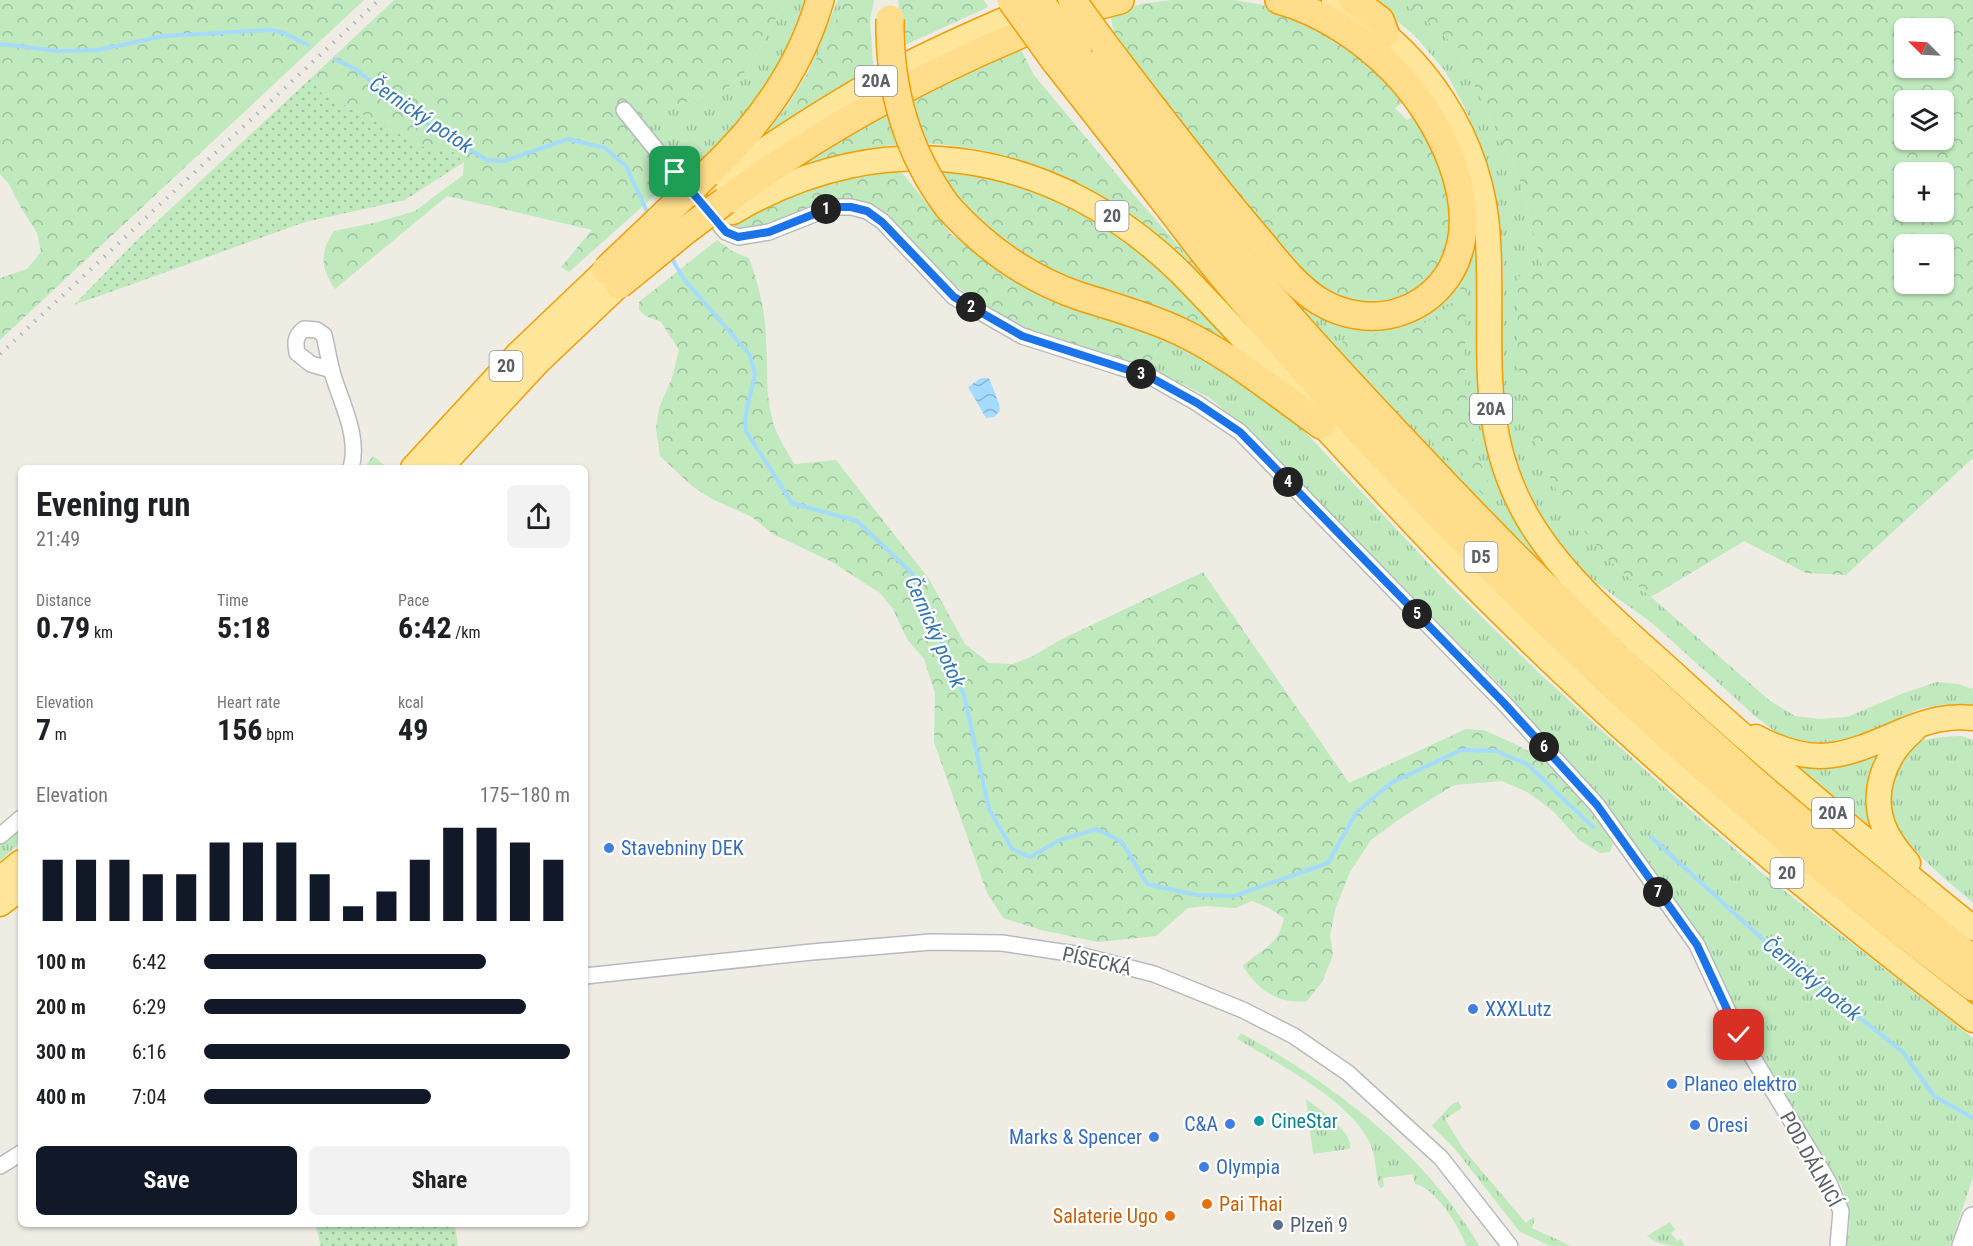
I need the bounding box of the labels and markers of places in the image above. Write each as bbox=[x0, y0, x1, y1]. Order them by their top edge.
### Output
pin bbox=[649, 146, 700, 197]
pin: 1 bbox=[811, 194, 841, 224]
pin: 2 bbox=[956, 292, 986, 322]
pin: 3 bbox=[1126, 359, 1156, 389]
pin: 4 bbox=[1273, 467, 1303, 497]
pin: 5 bbox=[1402, 599, 1432, 629]
pin: 6 bbox=[1529, 732, 1559, 762]
place label: Stavebniny DEK bbox=[621, 836, 744, 860]
marker: Stavebniny DEK bbox=[602, 841, 616, 855]
pin: 7 bbox=[1643, 877, 1673, 907]
place label: XXXLutz bbox=[1485, 997, 1552, 1021]
marker: XXXLutz bbox=[1466, 1002, 1480, 1016]
pin bbox=[1713, 1009, 1764, 1060]
place label: Planeo elektro bbox=[1684, 1072, 1797, 1096]
marker: Planeo elektro bbox=[1665, 1077, 1679, 1091]
place label: CineStar bbox=[1271, 1109, 1338, 1133]
place label: C&A bbox=[1184, 1112, 1218, 1136]
place label: Oresi bbox=[1707, 1113, 1748, 1137]
marker: CineStar bbox=[1252, 1114, 1266, 1128]
marker: C&A bbox=[1223, 1117, 1237, 1131]
marker: Oresi bbox=[1688, 1118, 1702, 1132]
place label: Marks & Spencer bbox=[1009, 1125, 1142, 1149]
marker: Marks & Spencer bbox=[1147, 1130, 1161, 1144]
place label: Olympia bbox=[1216, 1155, 1280, 1179]
marker: Olympia bbox=[1197, 1160, 1211, 1174]
place label: Pai Thai bbox=[1219, 1192, 1283, 1216]
marker: Pai Thai bbox=[1200, 1197, 1214, 1211]
place label: Salaterie Ugo bbox=[1053, 1204, 1158, 1228]
marker: Salaterie Ugo bbox=[1163, 1209, 1177, 1223]
place label: Plzeň 9 bbox=[1290, 1213, 1348, 1237]
marker: Plzeň 9 bbox=[1271, 1218, 1285, 1232]

